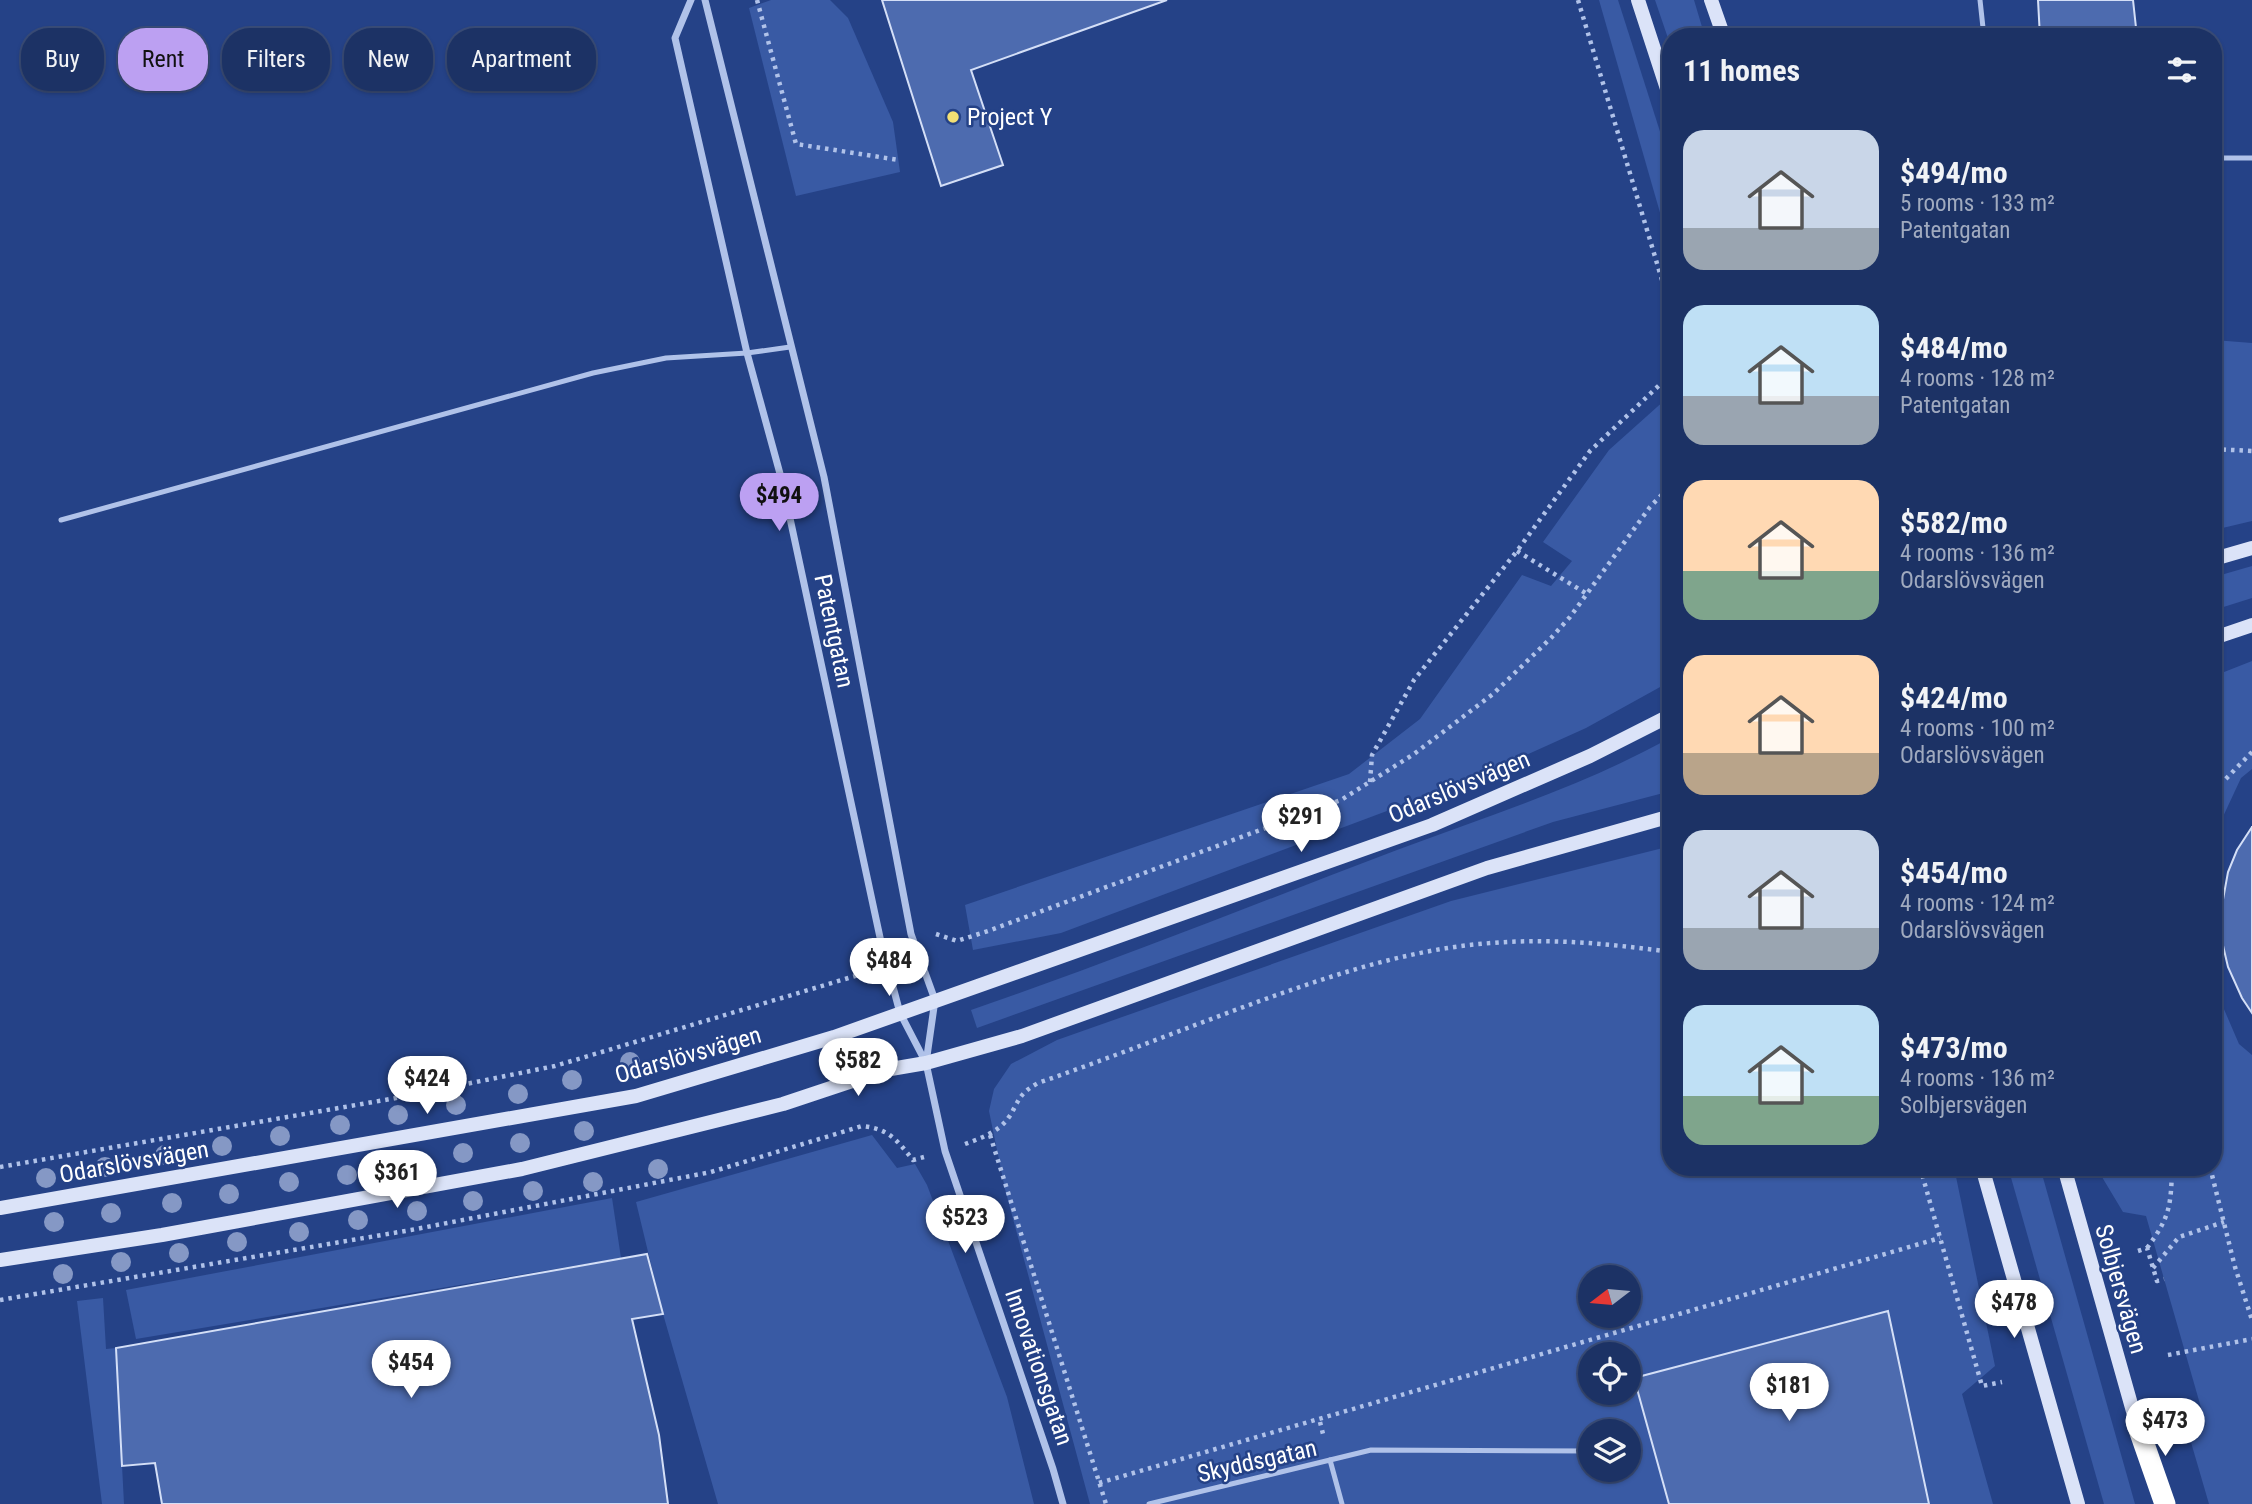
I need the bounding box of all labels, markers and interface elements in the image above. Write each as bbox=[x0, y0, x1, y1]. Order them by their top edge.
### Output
chip: Buy bbox=[21, 28, 104, 91]
chip: Rent bbox=[118, 28, 208, 91]
chip: Filters bbox=[222, 28, 330, 91]
chip: New bbox=[344, 28, 433, 91]
chip: Apartment bbox=[447, 28, 596, 91]
icon: filters bbox=[2163, 51, 2201, 89]
text: 11 homes bbox=[1683, 53, 1800, 88]
place label: Project Y bbox=[967, 103, 1053, 131]
marker: Project Y bbox=[945, 109, 961, 125]
text: $494/mo bbox=[1900, 155, 2008, 190]
icon: home bbox=[1739, 158, 1823, 242]
text: 5 rooms · 133 m² bbox=[1900, 190, 2055, 217]
text: Patentgatan bbox=[1900, 217, 2011, 244]
text: $484/mo bbox=[1900, 330, 2008, 365]
icon: home bbox=[1739, 333, 1823, 417]
text: 4 rooms · 128 m² bbox=[1900, 365, 2055, 392]
text: Patentgatan bbox=[1900, 392, 2011, 419]
pin: $494 bbox=[738, 474, 820, 533]
text: $494 bbox=[756, 482, 802, 509]
text: $582/mo bbox=[1900, 505, 2008, 540]
icon: home bbox=[1739, 508, 1823, 592]
text: 4 rooms · 136 m² bbox=[1900, 540, 2055, 567]
text: Odarslövsvägen bbox=[1900, 567, 2045, 594]
street label: Patentgatan bbox=[808, 572, 860, 690]
text: $424/mo bbox=[1900, 680, 2008, 715]
icon: home bbox=[1739, 683, 1823, 767]
text: 4 rooms · 100 m² bbox=[1900, 715, 2055, 742]
text: Odarslövsvägen bbox=[1900, 742, 2045, 769]
street label: Odarslövsvägen bbox=[1384, 745, 1534, 829]
pin: $291 bbox=[1260, 794, 1342, 854]
text: $291 bbox=[1278, 803, 1324, 830]
text: $454/mo bbox=[1900, 855, 2008, 890]
icon: home bbox=[1739, 858, 1823, 942]
text: 4 rooms · 124 m² bbox=[1900, 890, 2055, 917]
text: Odarslövsvägen bbox=[1900, 917, 2045, 944]
pin: $484 bbox=[848, 939, 930, 998]
text: $484 bbox=[866, 947, 912, 974]
street label: Odarslövsvägen bbox=[612, 1021, 764, 1089]
text: $473/mo bbox=[1900, 1030, 2008, 1065]
icon: home bbox=[1739, 1033, 1823, 1117]
pin: $582 bbox=[817, 1038, 899, 1098]
text: $582 bbox=[835, 1047, 881, 1074]
pin: $424 bbox=[386, 1056, 468, 1116]
text: $424 bbox=[404, 1065, 450, 1092]
text: 4 rooms · 136 m² bbox=[1900, 1065, 2055, 1092]
text: Solbjersvägen bbox=[1900, 1092, 2027, 1119]
street label: Odarslövsvägen bbox=[57, 1135, 211, 1189]
pin: $361 bbox=[356, 1150, 438, 1210]
text: $361 bbox=[374, 1159, 420, 1186]
pin: $523 bbox=[924, 1196, 1006, 1255]
text: $523 bbox=[942, 1204, 988, 1231]
street label: Solbjersvägen bbox=[2089, 1221, 2153, 1357]
north arrow bbox=[1578, 1265, 1642, 1328]
map controls bbox=[1578, 1265, 1641, 1482]
pin: $478 bbox=[1973, 1280, 2055, 1340]
street label: Innovationsgatan bbox=[999, 1285, 1079, 1449]
text: $478 bbox=[1991, 1289, 2037, 1316]
pin: $454 bbox=[370, 1340, 452, 1400]
button: locate bbox=[1578, 1342, 1641, 1405]
text: $454 bbox=[388, 1349, 434, 1376]
pin: $181 bbox=[1748, 1364, 1830, 1423]
text: $181 bbox=[1766, 1372, 1812, 1399]
pin: $473 bbox=[2124, 1398, 2206, 1458]
text: $473 bbox=[2142, 1407, 2188, 1434]
button: layers bbox=[1578, 1419, 1641, 1482]
street label: Skyddsgatan bbox=[1195, 1434, 1319, 1488]

